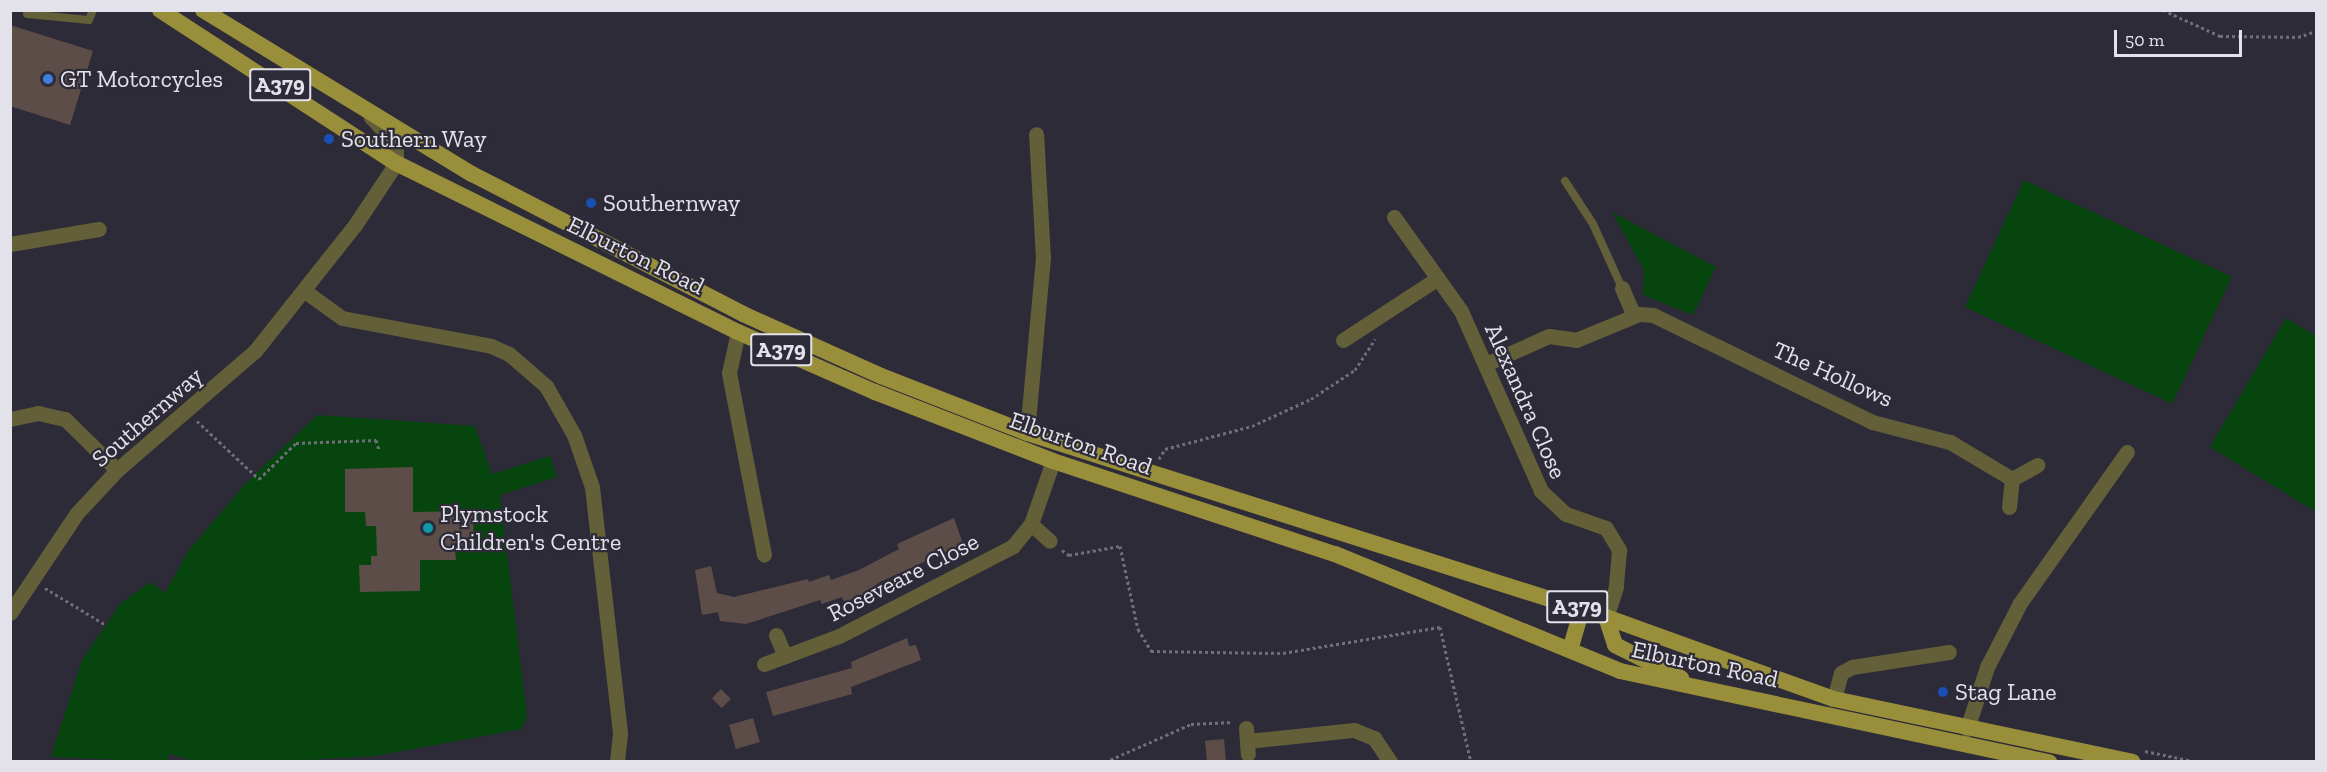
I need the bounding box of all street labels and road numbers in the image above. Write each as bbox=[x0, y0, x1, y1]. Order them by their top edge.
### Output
road number: A379 bbox=[248, 66, 312, 104]
street label: Elburton Road bbox=[563, 209, 709, 301]
street label: Alexandra Close bbox=[1479, 319, 1573, 483]
road number: A379 bbox=[750, 331, 812, 369]
street label: The Hollows bbox=[1768, 335, 1898, 413]
street label: Southernway bbox=[86, 361, 208, 473]
street label: Elburton Road bbox=[1006, 405, 1156, 481]
street label: Roseveare Close bbox=[823, 527, 983, 627]
road number: A379 bbox=[1546, 588, 1608, 626]
street label: Elburton Road bbox=[1629, 634, 1781, 694]

